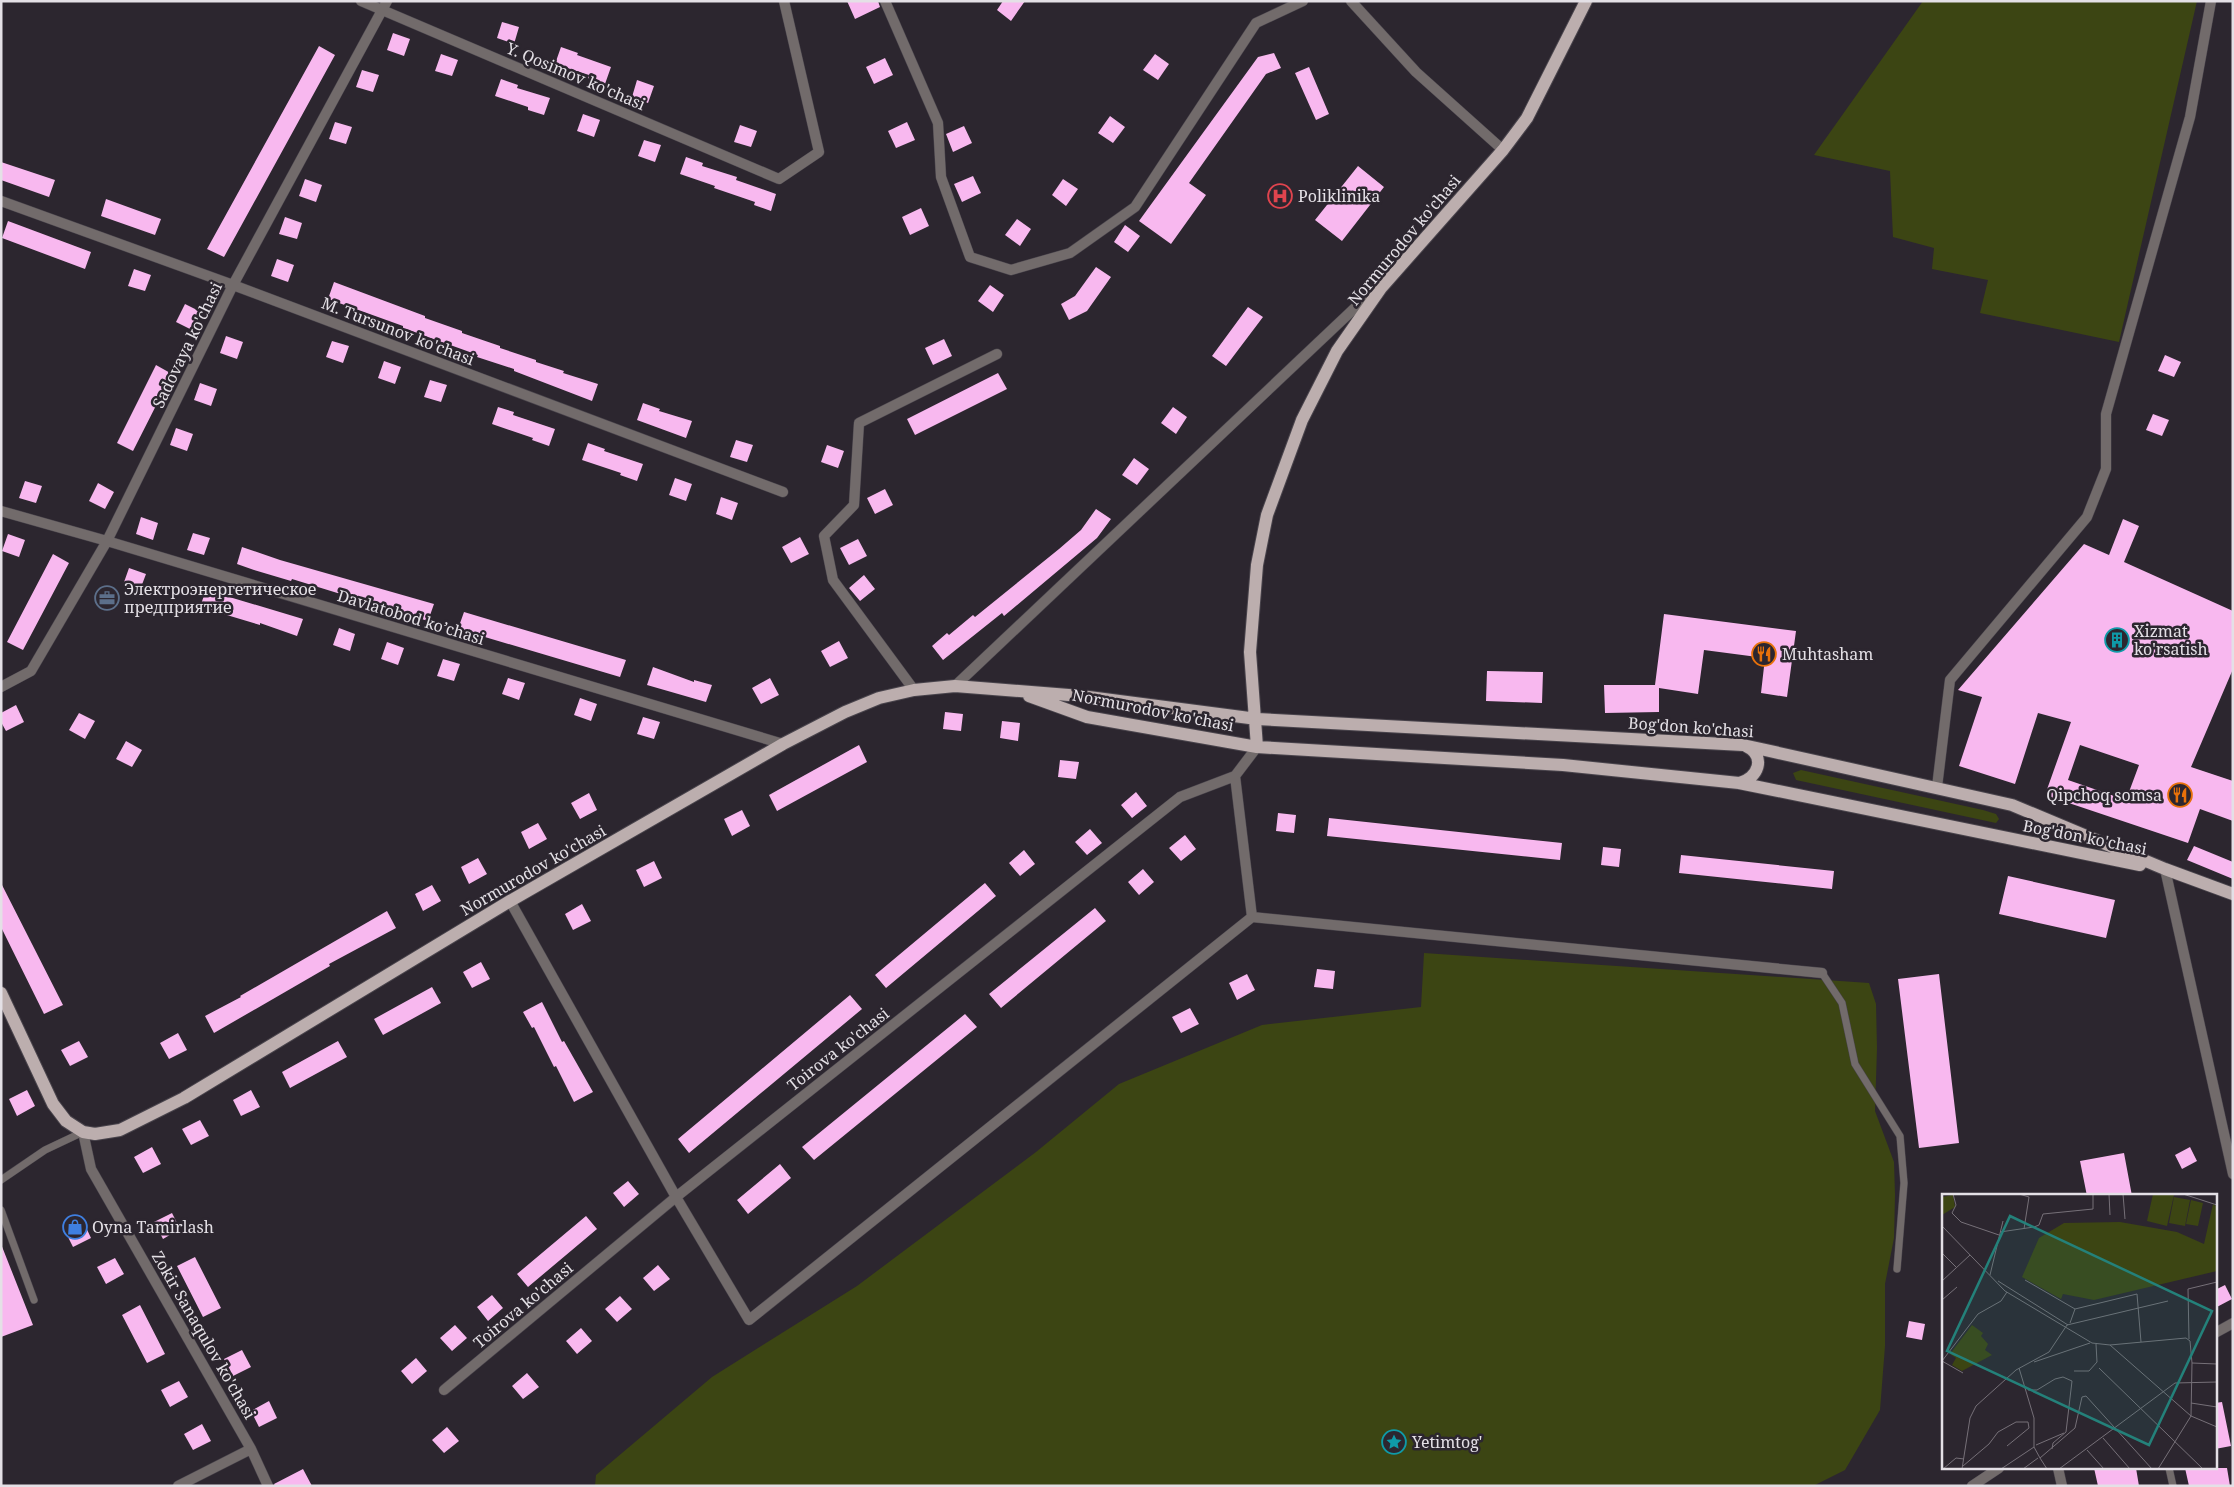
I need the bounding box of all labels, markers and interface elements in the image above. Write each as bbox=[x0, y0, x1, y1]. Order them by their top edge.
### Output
street label: Y. Qosimov ko'chasi bbox=[502, 36, 649, 115]
street label: Normurodov ko'chasi bbox=[1343, 170, 1465, 310]
hospital icon: Poliklinika bbox=[1267, 183, 1293, 209]
place label: Poliklinika bbox=[1298, 185, 1380, 207]
street label: Sadovaya ko'chasi bbox=[147, 278, 227, 412]
street label: M. Tursunov ko'chasi bbox=[318, 292, 478, 370]
place label: Электроэнергетическое предприятие bbox=[124, 578, 316, 618]
street label: Davlatobod ko’chasi bbox=[335, 584, 487, 650]
office icon: Электроэнергетическое предприятие bbox=[94, 585, 120, 611]
place label: Xizmat ko'rsatish bbox=[2134, 620, 2208, 660]
building icon: Xizmat ko'rsatish bbox=[2104, 627, 2130, 653]
restaurant icon: Muhtasham bbox=[1751, 641, 1777, 667]
place label: Muhtasham bbox=[1782, 643, 1873, 665]
street label: Normurodov ko'chasi bbox=[1070, 684, 1236, 736]
street label: Bog'don ko'chasi bbox=[1627, 712, 1755, 742]
restaurant icon: Qipchoq somsa bbox=[2167, 782, 2193, 808]
place label: Qipchoq somsa bbox=[2046, 784, 2162, 806]
street label: Bog'don ko'chasi bbox=[2021, 814, 2149, 860]
street label: Normurodov ko'chasi bbox=[456, 819, 610, 921]
street label: Toirova ko'chasi bbox=[783, 1002, 893, 1096]
inset map bbox=[1942, 1194, 2216, 1470]
shop icon: Oyna Tamirlash bbox=[62, 1214, 88, 1240]
place label: Oyna Tamirlash bbox=[92, 1216, 214, 1238]
street label: Zokir Sanaqulov ko'chasi bbox=[147, 1247, 261, 1423]
street label: Toirova ko'chasi bbox=[469, 1257, 577, 1353]
place icon: Yetimtog' bbox=[1381, 1429, 1407, 1455]
place label: Yetimtog' bbox=[1411, 1431, 1482, 1453]

